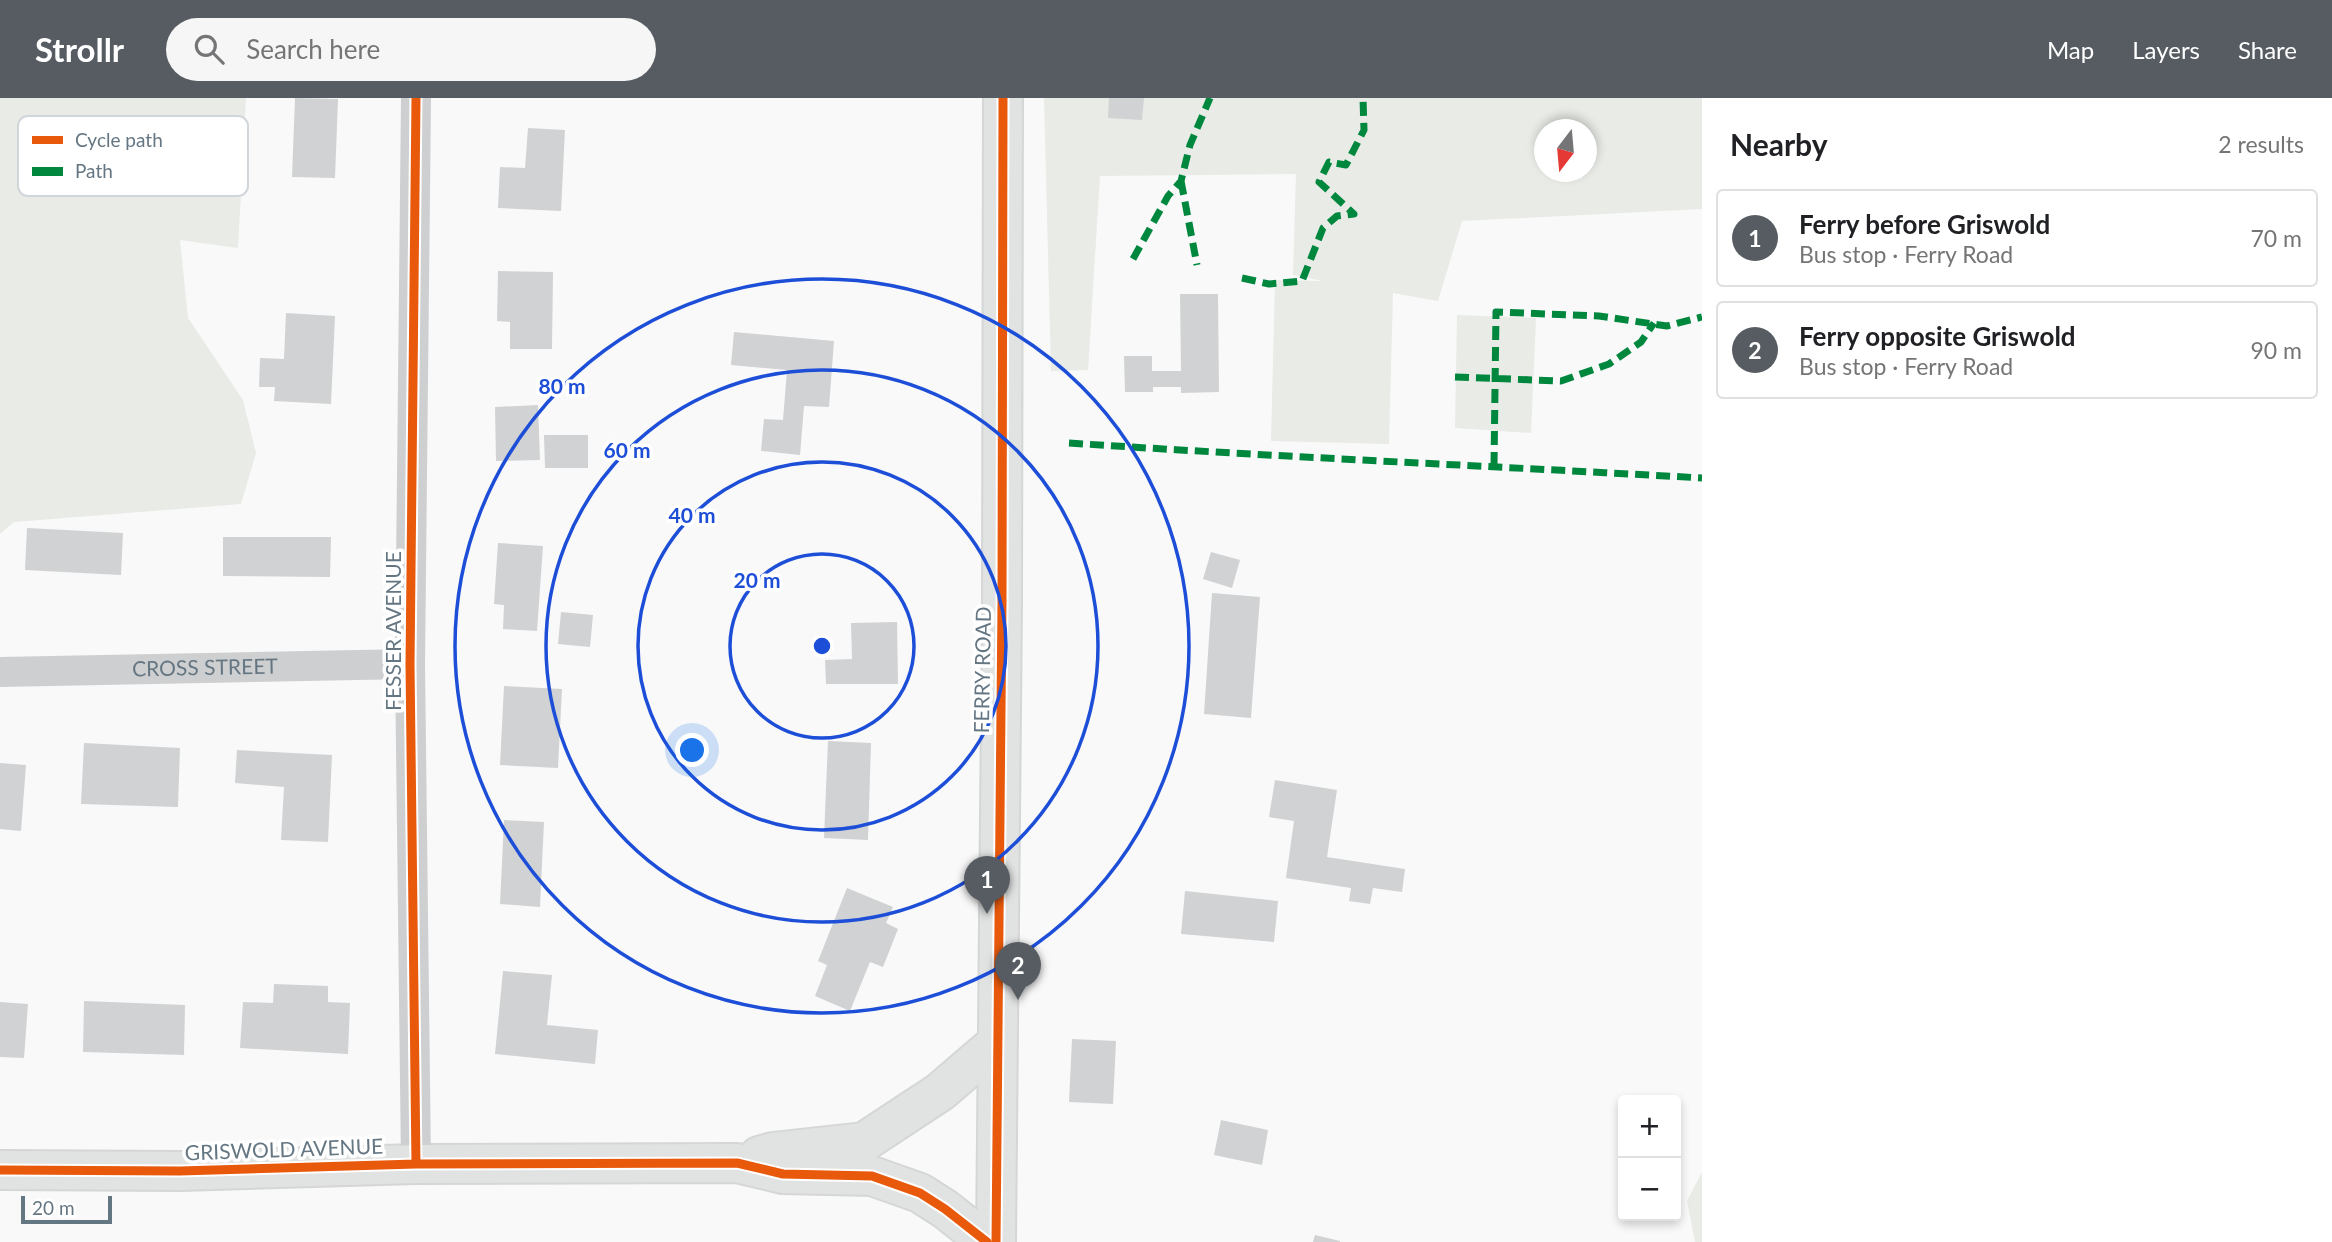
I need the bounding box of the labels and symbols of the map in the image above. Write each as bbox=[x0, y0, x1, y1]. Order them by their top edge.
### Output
legend bbox=[18, 116, 248, 196]
north arrow bbox=[1534, 119, 1597, 182]
text: Cycle path bbox=[75, 128, 163, 151]
text: Path bbox=[75, 159, 113, 182]
text: 80 m bbox=[538, 373, 586, 398]
text: 60 m bbox=[603, 437, 651, 462]
text: 40 m bbox=[668, 502, 716, 527]
street label: FESSER AVENUE bbox=[380, 551, 405, 711]
text: 20 m bbox=[733, 567, 781, 592]
street label: FERRY ROAD bbox=[968, 606, 995, 734]
centre of rings bbox=[810, 634, 834, 658]
street label: CROSS STREET bbox=[132, 653, 279, 680]
your location bbox=[675, 733, 709, 767]
pin: 1 bbox=[964, 856, 1010, 914]
pin: 2 bbox=[995, 942, 1041, 1000]
street label: GRISWOLD AVENUE bbox=[184, 1133, 384, 1164]
scale bar bbox=[21, 1193, 112, 1225]

